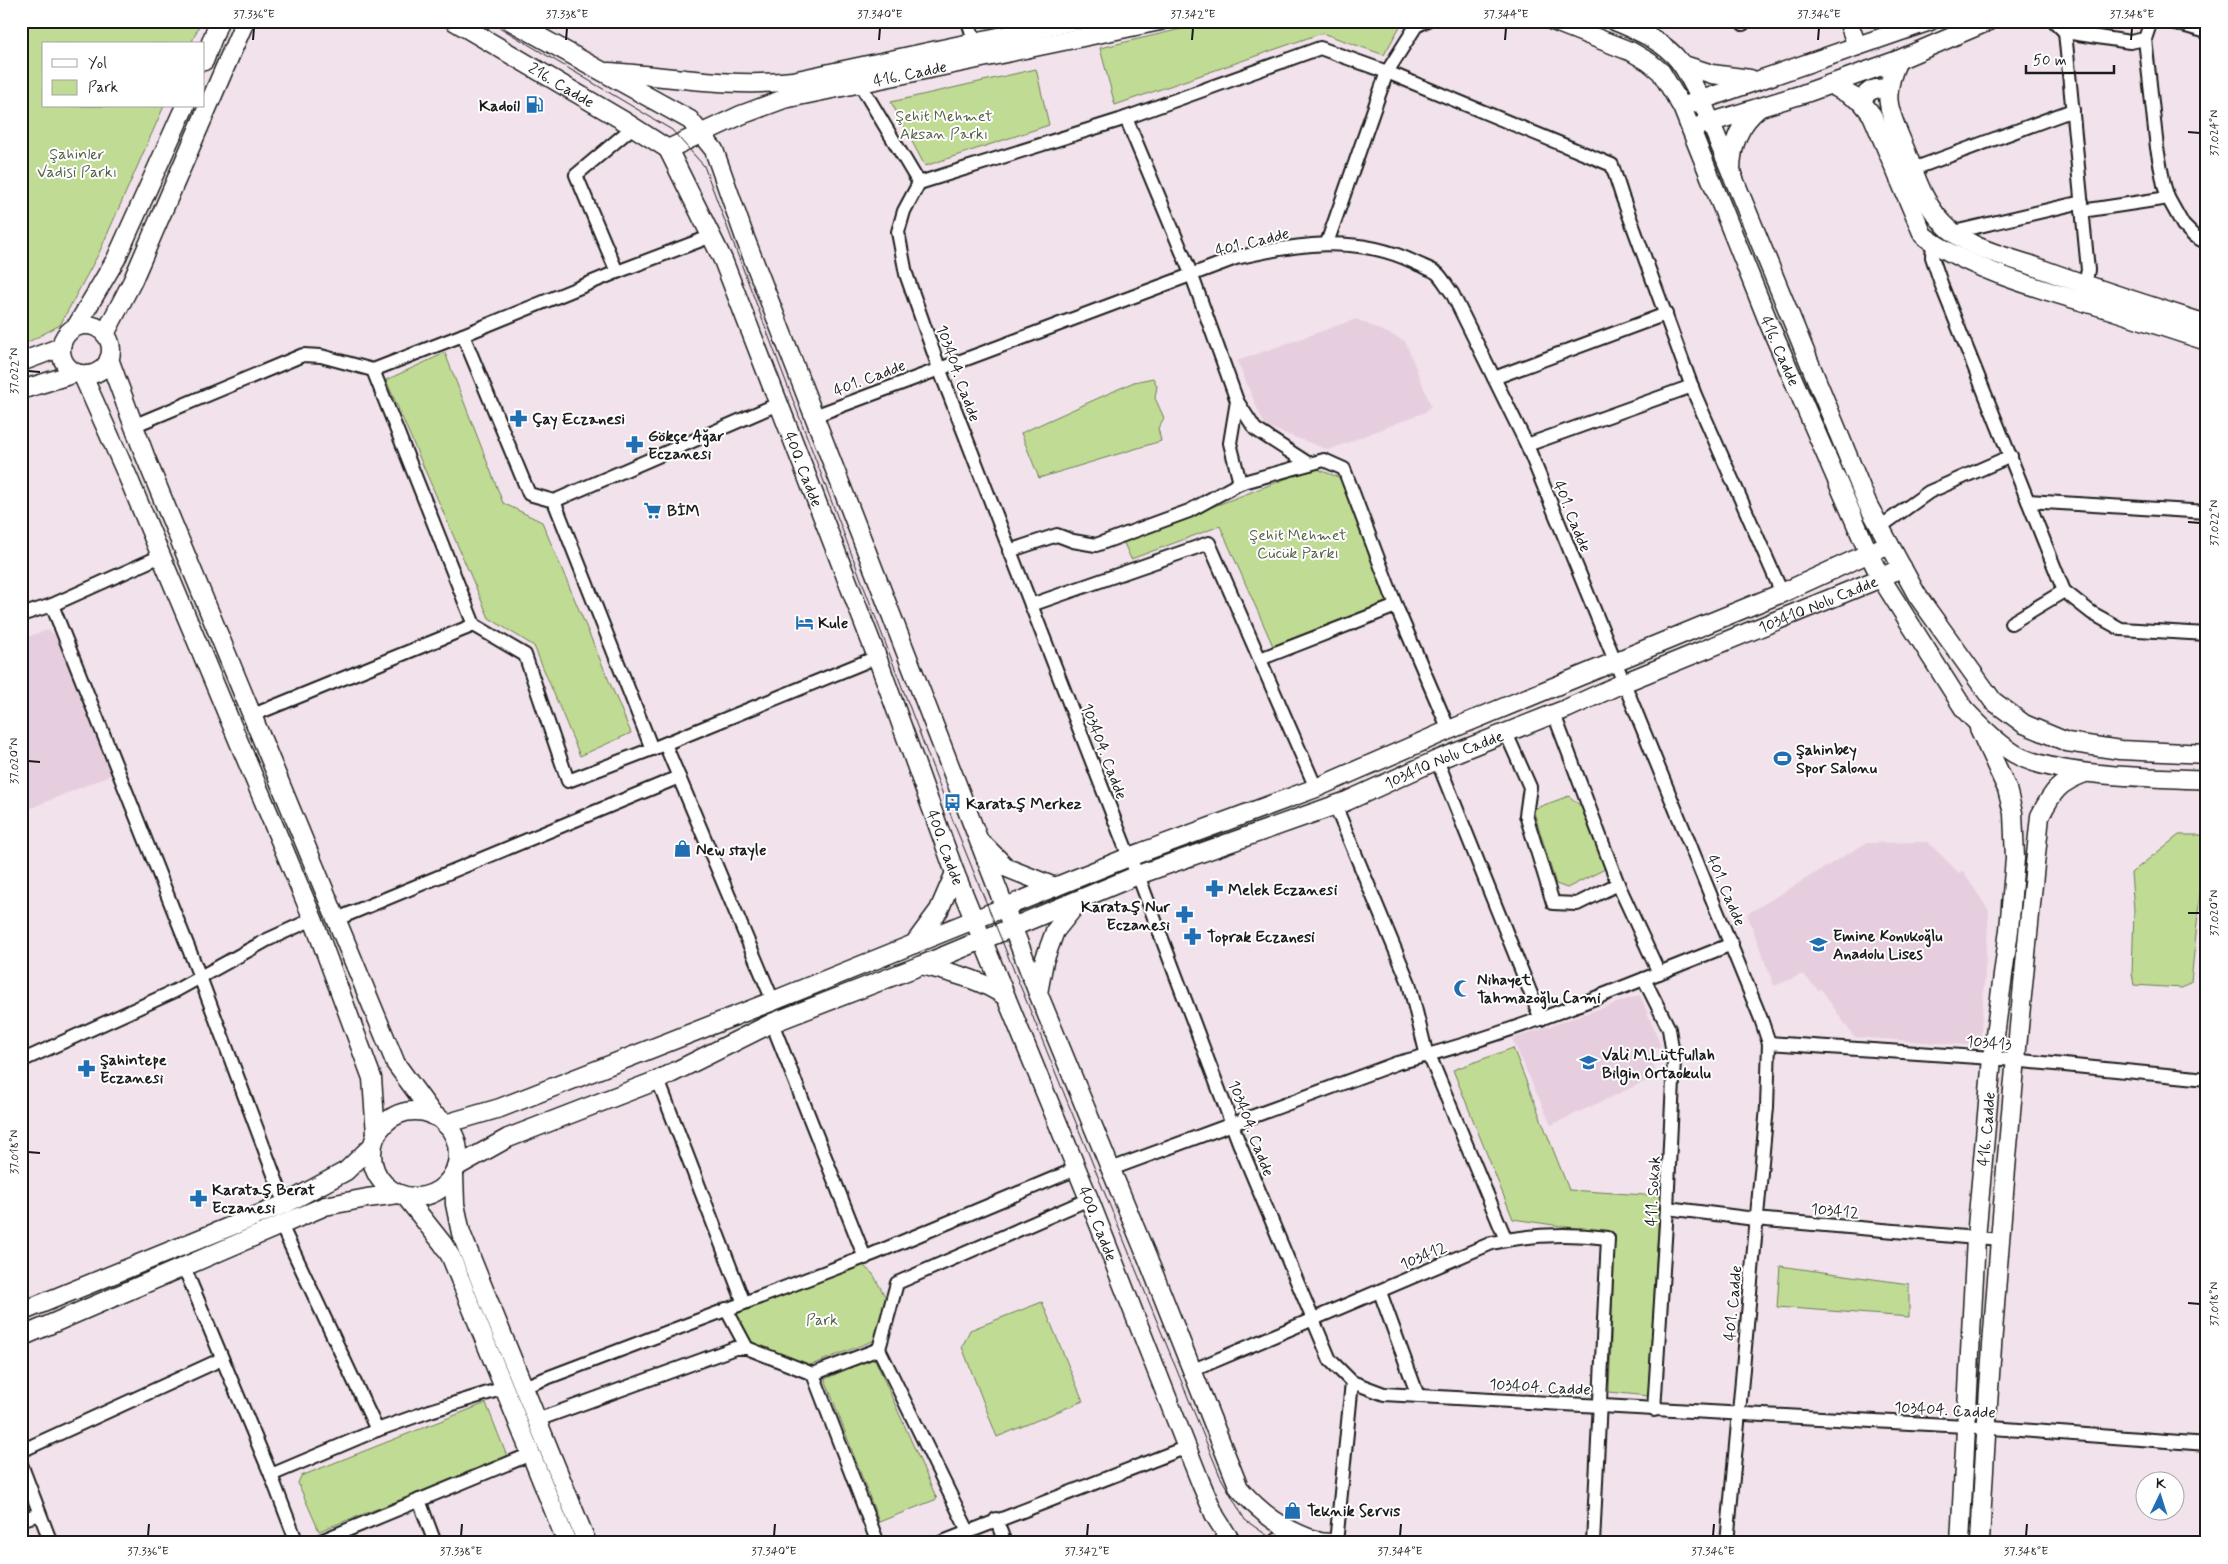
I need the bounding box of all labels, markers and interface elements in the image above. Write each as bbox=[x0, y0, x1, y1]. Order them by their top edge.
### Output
text: 37.336°E bbox=[233, 7, 275, 23]
text: 37.338°E bbox=[546, 7, 588, 23]
text: 37.340°E bbox=[857, 7, 903, 23]
text: 37.342°E bbox=[1170, 7, 1216, 23]
text: 37.344°E bbox=[1483, 7, 1529, 23]
text: 37.346°E bbox=[1797, 7, 1841, 23]
text: 37.348°E bbox=[2110, 7, 2154, 23]
legend bbox=[42, 42, 205, 108]
scale bar bbox=[2026, 42, 2113, 74]
text: 50 m bbox=[2033, 51, 2067, 71]
text: Yol bbox=[88, 54, 107, 74]
street label: 416. Cadde bbox=[872, 56, 949, 92]
street label: 216. Cadde bbox=[524, 58, 598, 113]
text: Park bbox=[88, 78, 118, 98]
fuel station icon: Kadoil bbox=[524, 95, 544, 115]
place label: Kadoil bbox=[479, 96, 520, 117]
park label: Şehit Mehmet Aksan Parkı bbox=[895, 106, 993, 145]
text: 37.024°N bbox=[2207, 110, 2223, 156]
park label: Şahinler Vadisi Parkı bbox=[37, 144, 117, 183]
street label: 401. Cadde bbox=[1213, 223, 1292, 262]
street label: 416. Cadde bbox=[1755, 313, 1804, 390]
street label: 103404. Cadde bbox=[930, 322, 985, 425]
text: 37.022°N bbox=[7, 348, 23, 394]
street label: 401. Cadde bbox=[831, 355, 909, 402]
pharmacy icon: Çay Eczanesi bbox=[508, 408, 528, 428]
place label: Çay Eczanesi bbox=[532, 409, 625, 430]
place label: Gökçe Ağar Eczanesi bbox=[648, 426, 725, 465]
street label: 400. Cadde bbox=[779, 429, 827, 510]
pharmacy icon: Gökçe Ağar Eczanesi bbox=[624, 434, 644, 454]
street label: 401. Cadde bbox=[1548, 478, 1595, 556]
supermarket icon: BİM bbox=[643, 500, 663, 520]
text: 37.022°N bbox=[2207, 500, 2223, 546]
place label: BİM bbox=[667, 501, 700, 522]
park label: Şehit Mehmet Cücük Parkı bbox=[1249, 525, 1347, 564]
street label: 103410 Nolu Cadde bbox=[1756, 571, 1881, 639]
hotel icon: Kule bbox=[794, 612, 814, 632]
place label: Kule bbox=[818, 613, 848, 634]
street label: 103404. Cadde bbox=[1076, 700, 1132, 803]
street label: 103410 Nolu Cadde bbox=[1382, 726, 1507, 794]
text: 37.020°N bbox=[7, 738, 23, 784]
place label: Şahinbey Spor Salonu bbox=[1796, 740, 1878, 779]
sports icon: Şahinbey Spor Salonu bbox=[1772, 748, 1792, 768]
bus stop icon: Karataş Merkez bbox=[942, 793, 962, 813]
place label: Karataş Merkez bbox=[966, 794, 1082, 815]
street label: 400. Cadde bbox=[921, 807, 968, 889]
shop icon: New stayle bbox=[672, 839, 692, 859]
place label: New stayle bbox=[696, 840, 766, 861]
street label: 401. Cadde bbox=[1701, 852, 1750, 929]
pharmacy icon: Melek Eczanesi bbox=[1204, 879, 1224, 899]
place label: Melek Eczanesi bbox=[1228, 880, 1338, 901]
text: 37.020°N bbox=[2207, 890, 2223, 936]
place label: Karataş Nur Eczanesi bbox=[1081, 897, 1170, 936]
pharmacy icon: Karataş Nur Eczanesi bbox=[1174, 905, 1194, 925]
pharmacy icon: Toprak Eczanesi bbox=[1183, 926, 1203, 946]
place label: Emine Konukoğlu Anadolu Lises bbox=[1833, 926, 1943, 965]
place label: Toprak Eczanesi bbox=[1207, 927, 1315, 948]
school or university icon: Emine Konukoğlu Anadolu Lises bbox=[1809, 934, 1829, 954]
place label: Nihayet Tahmazoğlu Cami bbox=[1477, 970, 1601, 1010]
mosque icon: Nihayet Tahmazoğlu Cami bbox=[1453, 978, 1473, 998]
street label: 103413 bbox=[1965, 1031, 2013, 1056]
place label: Vali M.Lütfullah Bilgin Ortaokulu bbox=[1602, 1045, 1715, 1086]
place label: Şahintepe Eczanesi bbox=[100, 1050, 167, 1089]
school or university icon: Vali M.Lütfullah Bilgin Ortaokulu bbox=[1578, 1053, 1598, 1073]
pharmacy icon: Şahintepe Eczanesi bbox=[76, 1058, 96, 1078]
street label: 103404. Cadde bbox=[1223, 1077, 1279, 1180]
street label: 416. Cadde bbox=[1973, 1091, 2001, 1167]
text: 37.018°N bbox=[7, 1130, 23, 1174]
street label: 411. Sokak bbox=[1641, 1155, 1666, 1227]
place label: Karataş Berat Eczanesi bbox=[212, 1180, 315, 1219]
street label: 400. Cadde bbox=[1073, 1183, 1121, 1265]
pharmacy icon: Karataş Berat Eczanesi bbox=[188, 1188, 208, 1208]
street label: 103412 bbox=[1810, 1199, 1860, 1224]
street label: 103412 bbox=[1397, 1237, 1450, 1276]
street label: 401. Cadde bbox=[1720, 1265, 1747, 1342]
text: 37.018°N bbox=[2207, 1282, 2223, 1326]
park label: Park bbox=[806, 1310, 838, 1331]
street label: 103404. Cadde bbox=[1489, 1374, 1591, 1401]
street label: 103404. Cadde bbox=[1894, 1397, 1996, 1424]
north arrow bbox=[2136, 1472, 2186, 1522]
text: K bbox=[2155, 1475, 2168, 1493]
shop icon: Teknik Servis bbox=[1283, 1500, 1303, 1520]
place label: Teknik Servis bbox=[1307, 1501, 1400, 1522]
text: 37.336°E bbox=[127, 1544, 169, 1560]
text: 37.338°E bbox=[440, 1544, 482, 1560]
text: 37.340°E bbox=[751, 1544, 797, 1560]
text: 37.342°E bbox=[1064, 1544, 1110, 1560]
text: 37.344°E bbox=[1377, 1544, 1423, 1560]
text: 37.346°E bbox=[1691, 1544, 1735, 1560]
text: 37.348°E bbox=[2004, 1544, 2048, 1560]

